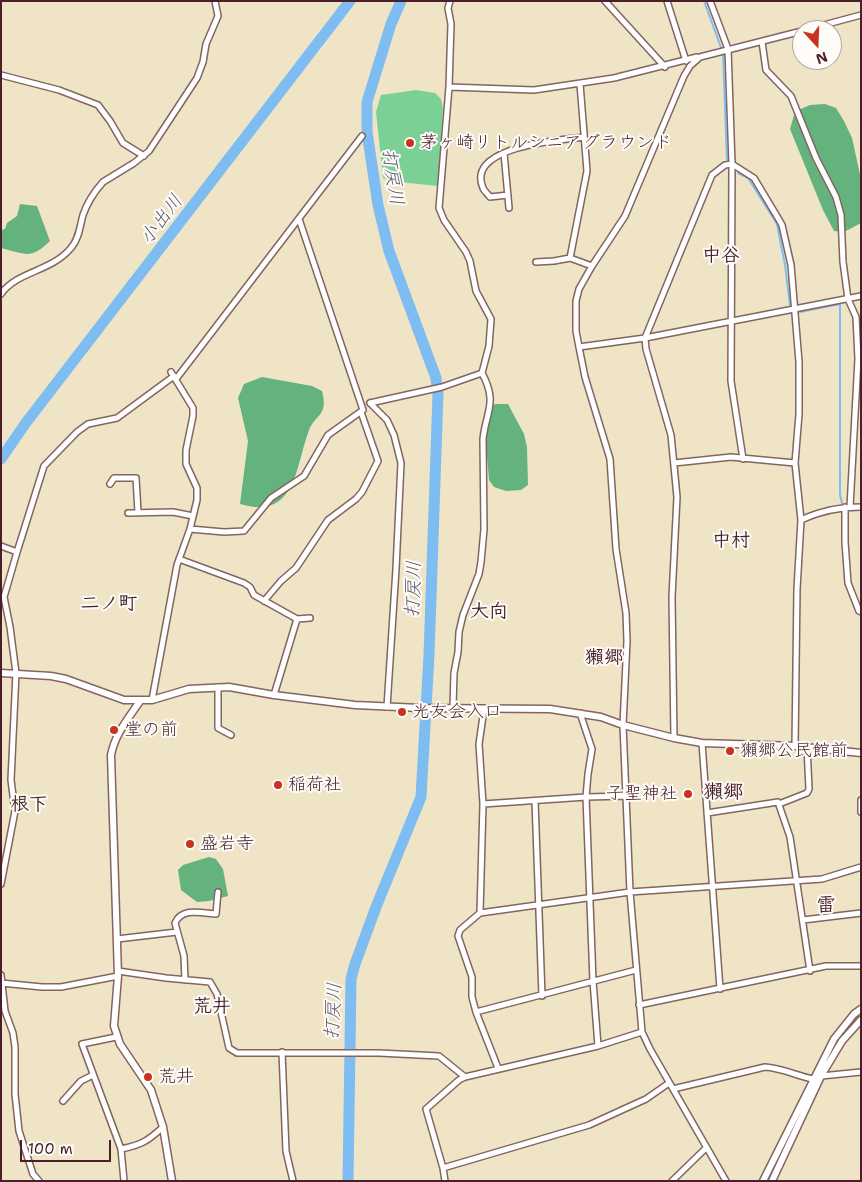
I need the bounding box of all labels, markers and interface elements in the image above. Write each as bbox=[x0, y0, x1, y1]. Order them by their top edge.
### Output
north arrow bbox=[792, 20, 842, 70]
text: N bbox=[813, 48, 830, 69]
place label: 茅ヶ崎リトルシニアグラウンド bbox=[420, 132, 672, 154]
marker: 茅ヶ崎リトルシニアグラウンド bbox=[404, 137, 416, 149]
water label: 打戻川 bbox=[376, 147, 408, 207]
water label: 小出川 bbox=[136, 190, 188, 250]
district label: 中谷 bbox=[702, 245, 740, 267]
district label: 中村 bbox=[712, 530, 750, 552]
water label: 打戻川 bbox=[402, 560, 426, 618]
district label: 二ノ町 bbox=[81, 593, 137, 615]
district label: 大向 bbox=[470, 601, 508, 623]
district label: 獺郷 bbox=[585, 647, 623, 669]
place label: 光友会入口 bbox=[412, 701, 502, 723]
marker: 光友会入口 bbox=[396, 706, 408, 718]
place label: 堂の前 bbox=[124, 719, 178, 741]
marker: 堂の前 bbox=[108, 724, 120, 736]
place label: 獺郷公民館前 bbox=[740, 740, 848, 762]
marker: 獺郷公民館前 bbox=[724, 745, 736, 757]
place label: 稲荷社 bbox=[288, 774, 342, 796]
marker: 稲荷社 bbox=[272, 779, 284, 791]
district label: 獺郷 bbox=[703, 781, 743, 805]
place label: 子聖神社 bbox=[606, 783, 678, 805]
marker: 子聖神社 bbox=[682, 788, 694, 800]
district label: 根下 bbox=[10, 794, 48, 816]
place label: 盛岩寺 bbox=[200, 833, 254, 855]
marker: 盛岩寺 bbox=[184, 838, 196, 850]
district label: 雷 bbox=[817, 895, 835, 917]
water label: 打戻川 bbox=[321, 982, 347, 1040]
district label: 荒井 bbox=[193, 996, 231, 1018]
place label: 荒井 bbox=[158, 1066, 194, 1088]
marker: 荒井 bbox=[142, 1071, 154, 1083]
scale bar bbox=[22, 1130, 114, 1162]
text: 100 m bbox=[28, 1139, 73, 1159]

